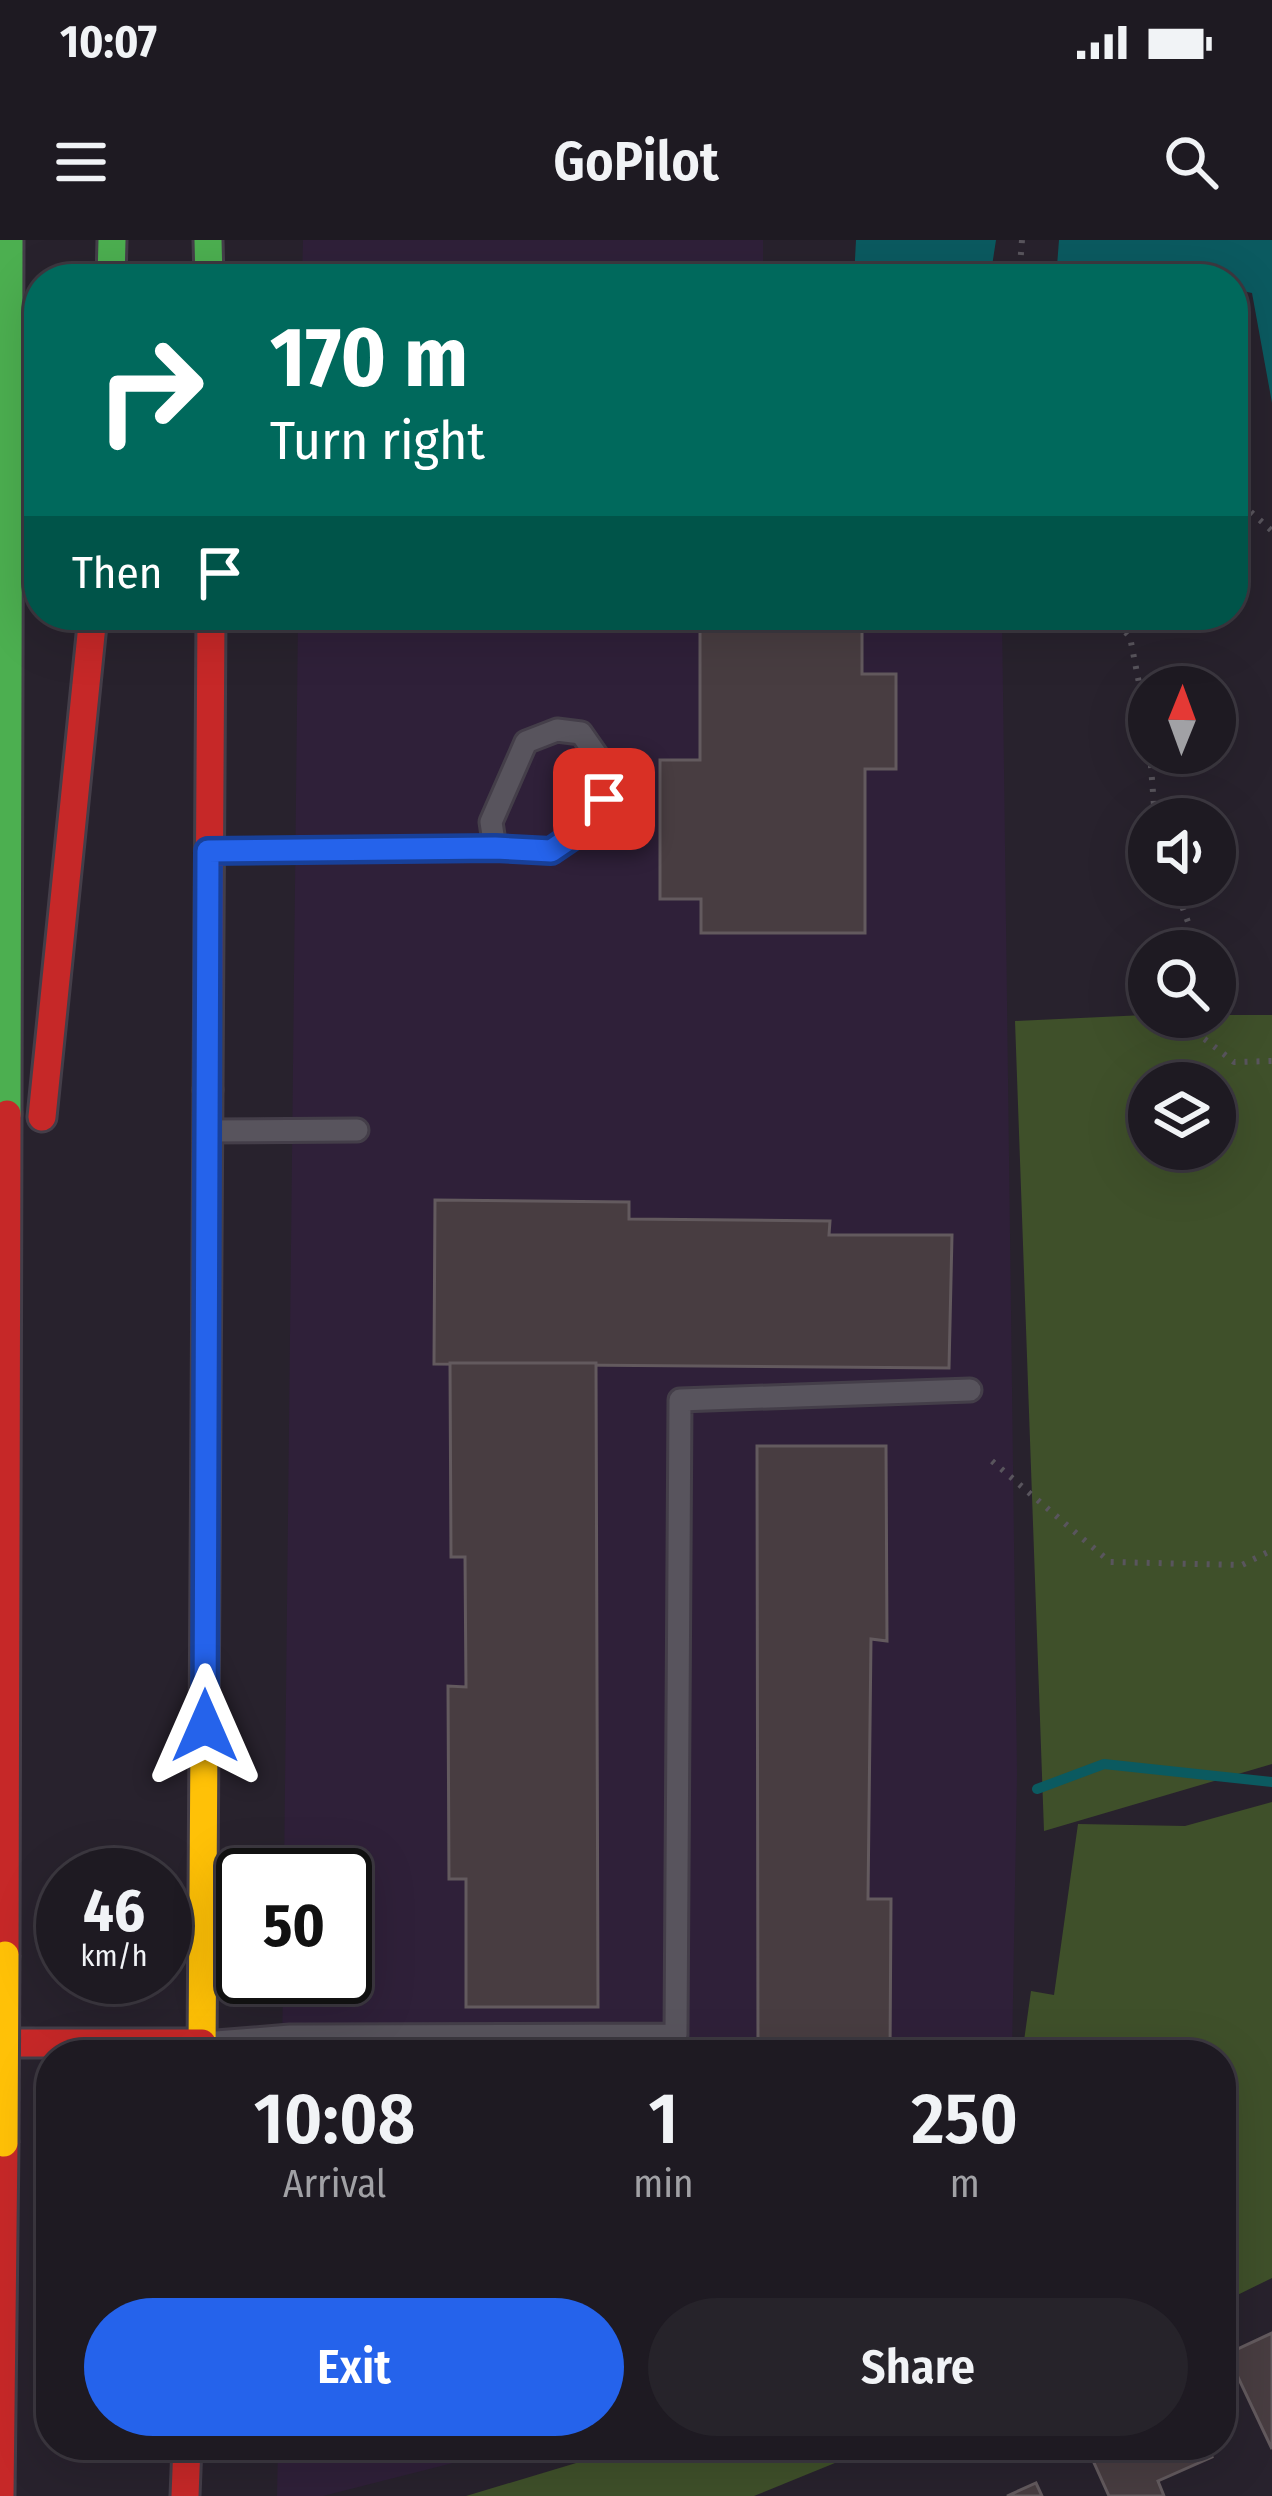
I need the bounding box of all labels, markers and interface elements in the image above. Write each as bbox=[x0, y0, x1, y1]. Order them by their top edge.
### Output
text: 10:07 bbox=[60, 15, 157, 69]
icon: menu bbox=[48, 129, 114, 195]
icon: search bbox=[1158, 129, 1224, 195]
text: GoPilot bbox=[553, 130, 719, 194]
text: 170 m bbox=[270, 307, 468, 408]
icon: right bbox=[72, 312, 228, 468]
text: Turn right bbox=[270, 409, 485, 473]
icon: arrive bbox=[187, 540, 253, 606]
text: Then bbox=[72, 546, 163, 600]
north arrow bbox=[1128, 666, 1236, 774]
map controls bbox=[1128, 666, 1236, 1170]
pin bbox=[553, 748, 655, 850]
icon: arrive bbox=[571, 766, 637, 832]
button: sound bbox=[1128, 798, 1236, 906]
button: search bbox=[1128, 930, 1236, 1038]
button: layers bbox=[1128, 1062, 1236, 1170]
position arrow bbox=[142, 1663, 268, 1789]
speed limit sign: 50 bbox=[216, 1848, 372, 2004]
text: 46 bbox=[83, 1875, 145, 1947]
text: km/h bbox=[81, 1938, 147, 1974]
text: 10:08 bbox=[254, 2076, 415, 2162]
text: 1 bbox=[648, 2076, 678, 2162]
text: 250 bbox=[911, 2076, 1018, 2162]
text: Arrival bbox=[283, 2161, 386, 2207]
text: min bbox=[633, 2161, 694, 2207]
text: m bbox=[950, 2161, 980, 2207]
button: Exit bbox=[84, 2298, 624, 2436]
button: Share bbox=[648, 2298, 1188, 2436]

